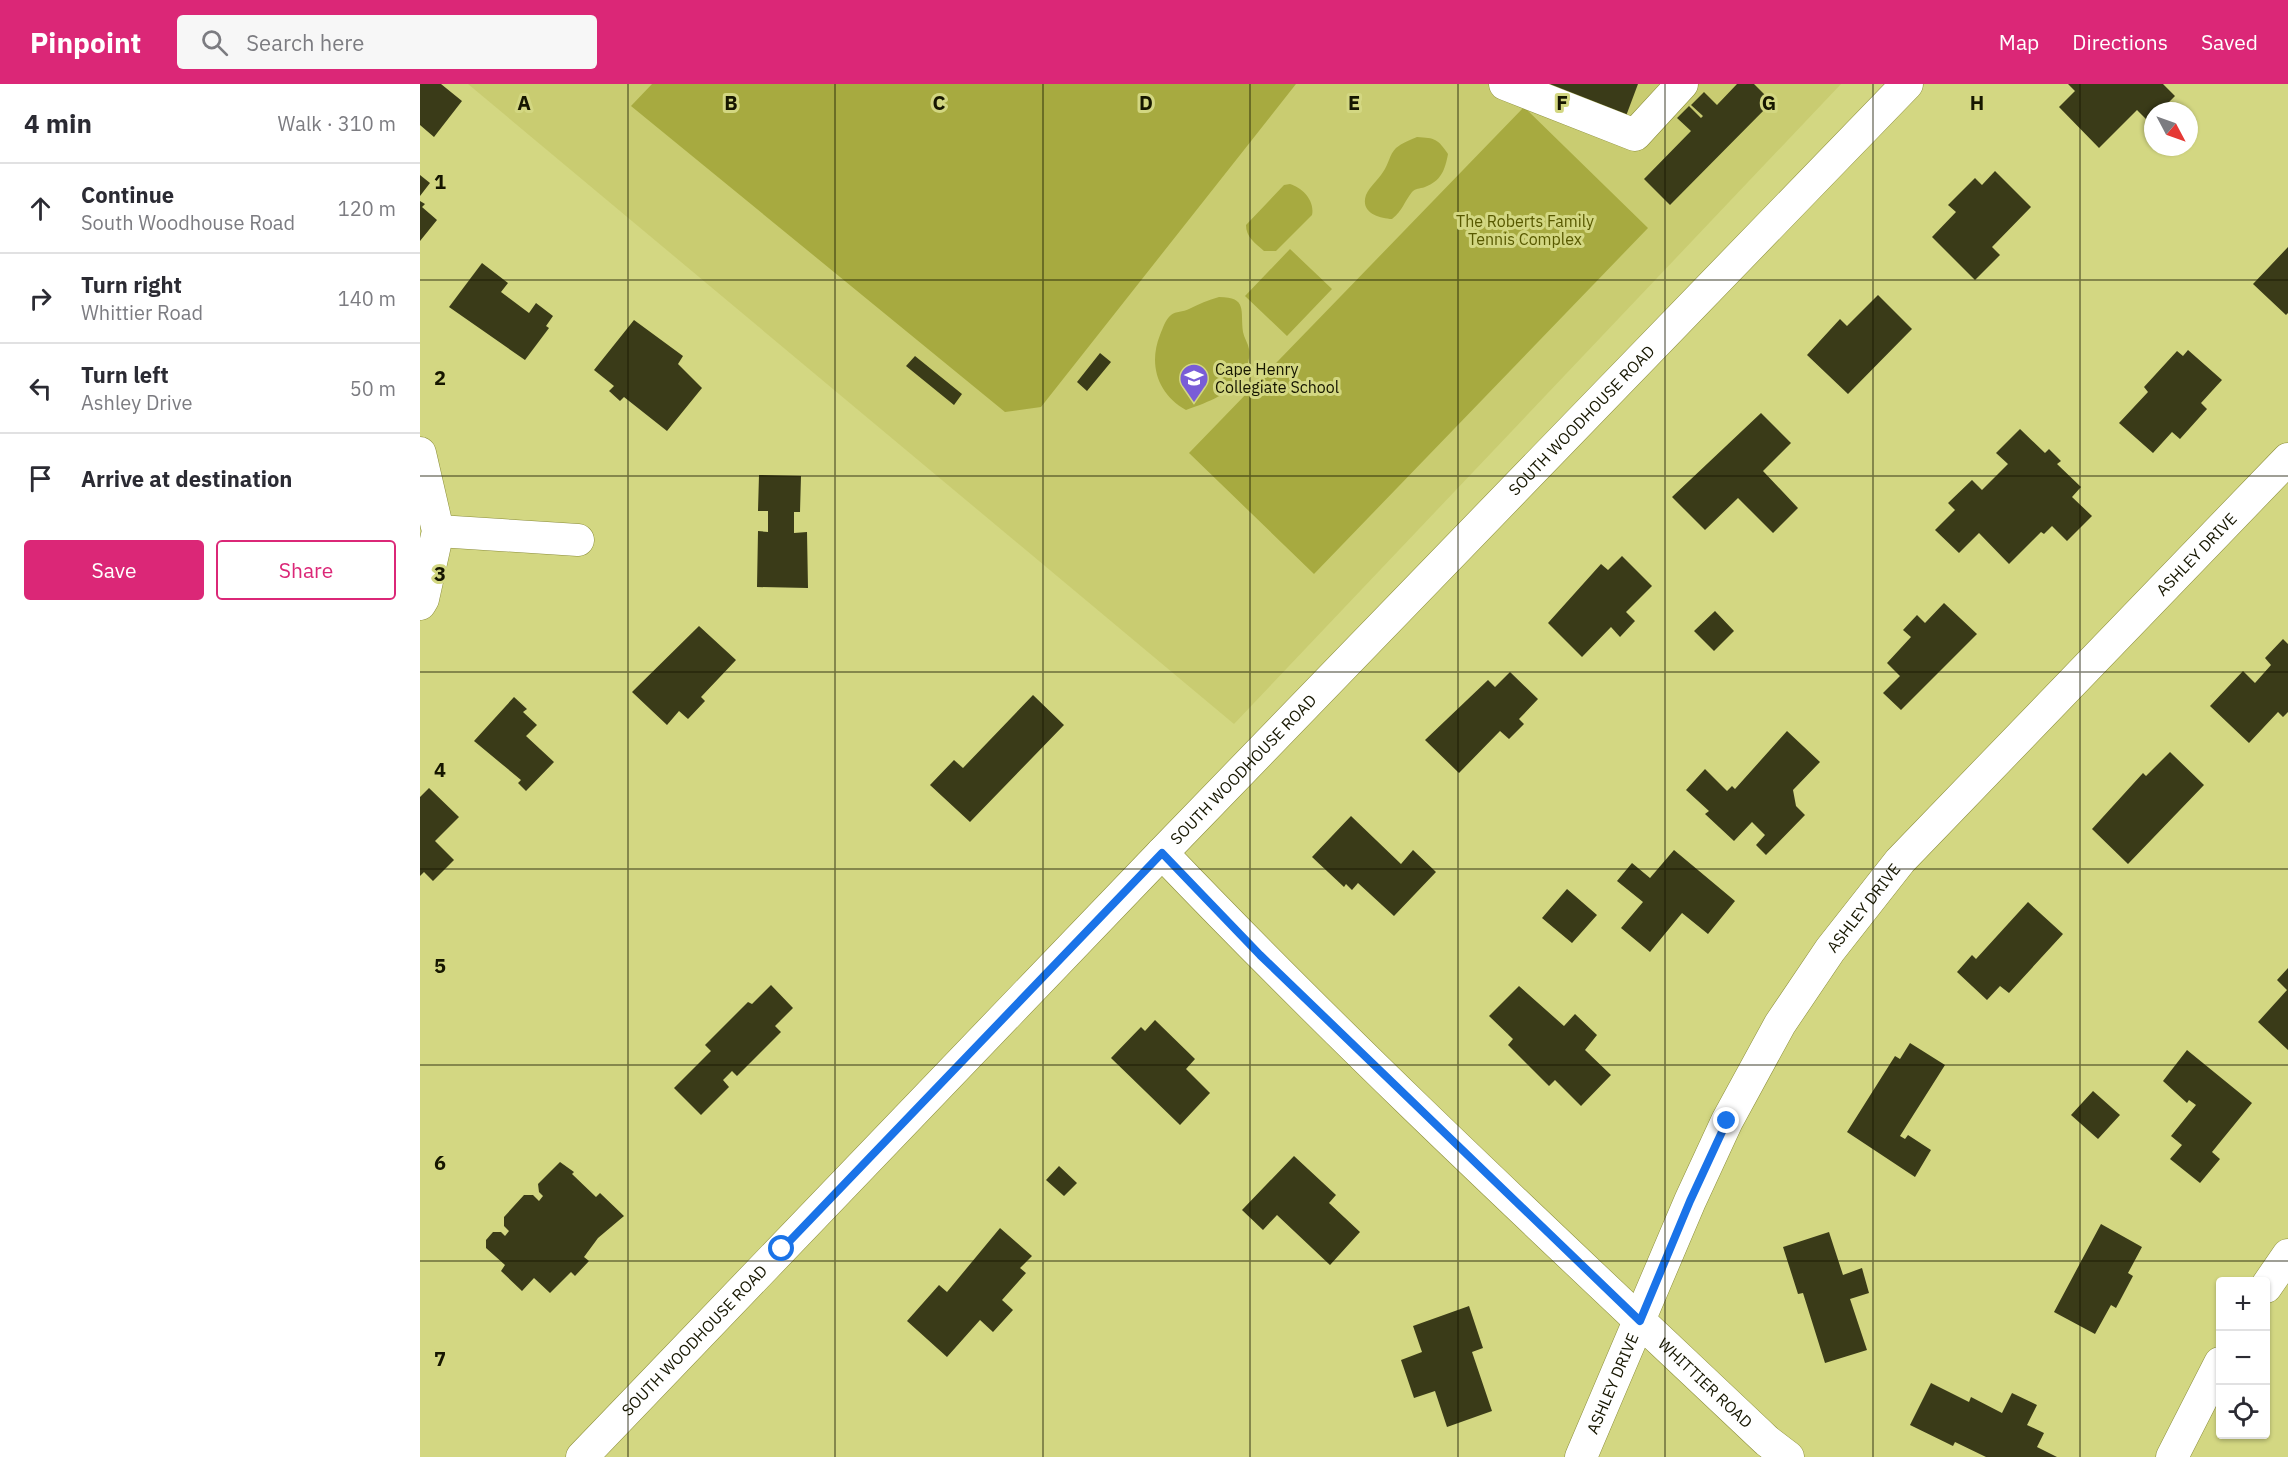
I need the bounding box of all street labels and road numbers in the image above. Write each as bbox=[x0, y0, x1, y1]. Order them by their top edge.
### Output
street label: SOUTH WOODHOUSE ROAD bbox=[1504, 341, 1659, 500]
street label: ASHLEY DRIVE bbox=[2152, 508, 2241, 600]
street label: SOUTH WOODHOUSE ROAD bbox=[1166, 690, 1320, 849]
street label: ASHLEY DRIVE bbox=[1822, 859, 1904, 956]
street label: SOUTH WOODHOUSE ROAD bbox=[617, 1261, 771, 1420]
street label: ASHLEY DRIVE bbox=[1582, 1330, 1643, 1437]
street label: WHITTIER ROAD bbox=[1654, 1334, 1757, 1432]

